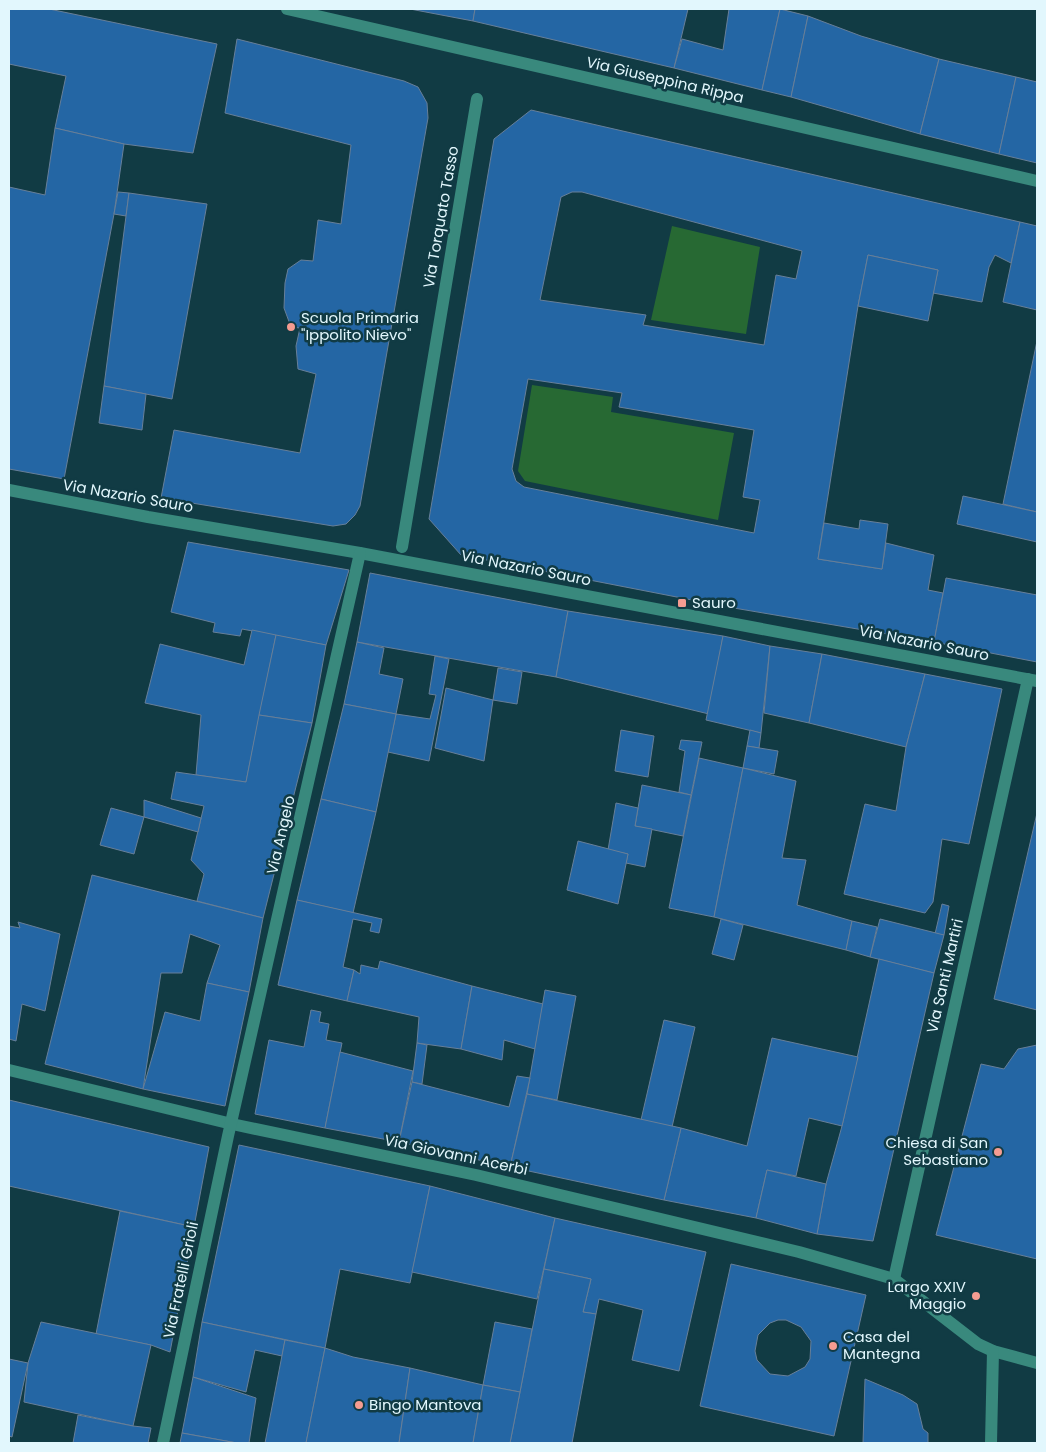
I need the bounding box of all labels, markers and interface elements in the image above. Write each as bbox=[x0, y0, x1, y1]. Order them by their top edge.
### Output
street label: Via Giuseppina Rippa bbox=[584, 51, 746, 108]
street label: Via Torquato Tasso bbox=[418, 144, 463, 290]
place label: Scuola Primaria "Ippolito Nievo" bbox=[301, 307, 419, 345]
marker: Scuola Primaria "Ippolito Nievo" bbox=[285, 321, 297, 333]
street label: Via Nazario Sauro bbox=[61, 474, 195, 517]
street label: Via Nazario Sauro bbox=[459, 545, 593, 590]
place label: Sauro bbox=[692, 592, 736, 613]
marker: Sauro bbox=[676, 597, 688, 609]
street label: Via Nazario Sauro bbox=[857, 620, 991, 665]
street label: Via Angelo bbox=[261, 793, 300, 876]
street label: Via Santi Martiri bbox=[921, 917, 968, 1035]
street label: Via Giovanni Acerbi bbox=[382, 1129, 530, 1180]
place label: Chiesa di San Sebastiano bbox=[885, 1132, 988, 1170]
marker: Chiesa di San Sebastiano bbox=[992, 1146, 1004, 1158]
street label: Via Fratelli Grioli bbox=[158, 1219, 203, 1340]
place label: Largo XXIV Maggio bbox=[888, 1276, 966, 1314]
marker: Largo XXIV Maggio bbox=[970, 1290, 982, 1302]
place label: Casa del Mantegna bbox=[843, 1326, 920, 1364]
marker: Casa del Mantegna bbox=[827, 1340, 839, 1352]
place label: Bingo Mantova bbox=[369, 1394, 482, 1415]
marker: Bingo Mantova bbox=[353, 1399, 365, 1411]

